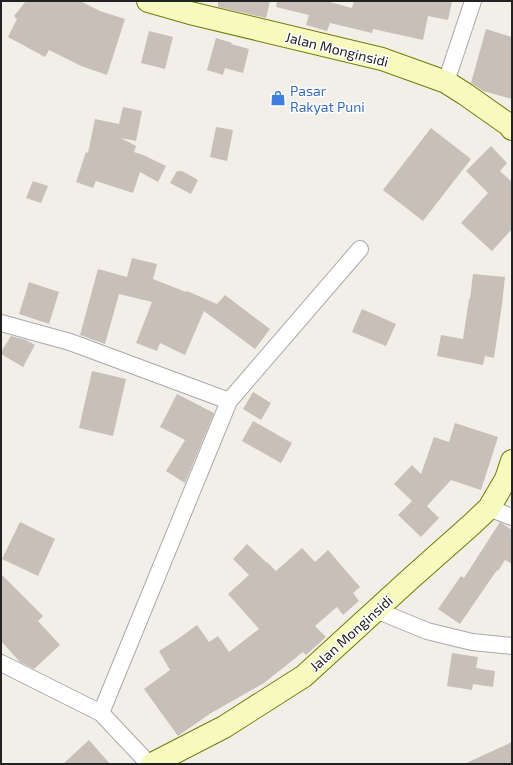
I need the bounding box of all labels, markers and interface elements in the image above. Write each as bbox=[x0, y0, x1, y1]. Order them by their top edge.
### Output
street label: Jalan Monginsidi bbox=[284, 28, 390, 70]
place label: Pasar Rakyat Puni bbox=[290, 82, 365, 115]
shop icon: Pasar Rakyat Puni bbox=[269, 89, 287, 107]
street label: Jalan Monginsidi bbox=[306, 591, 396, 675]

